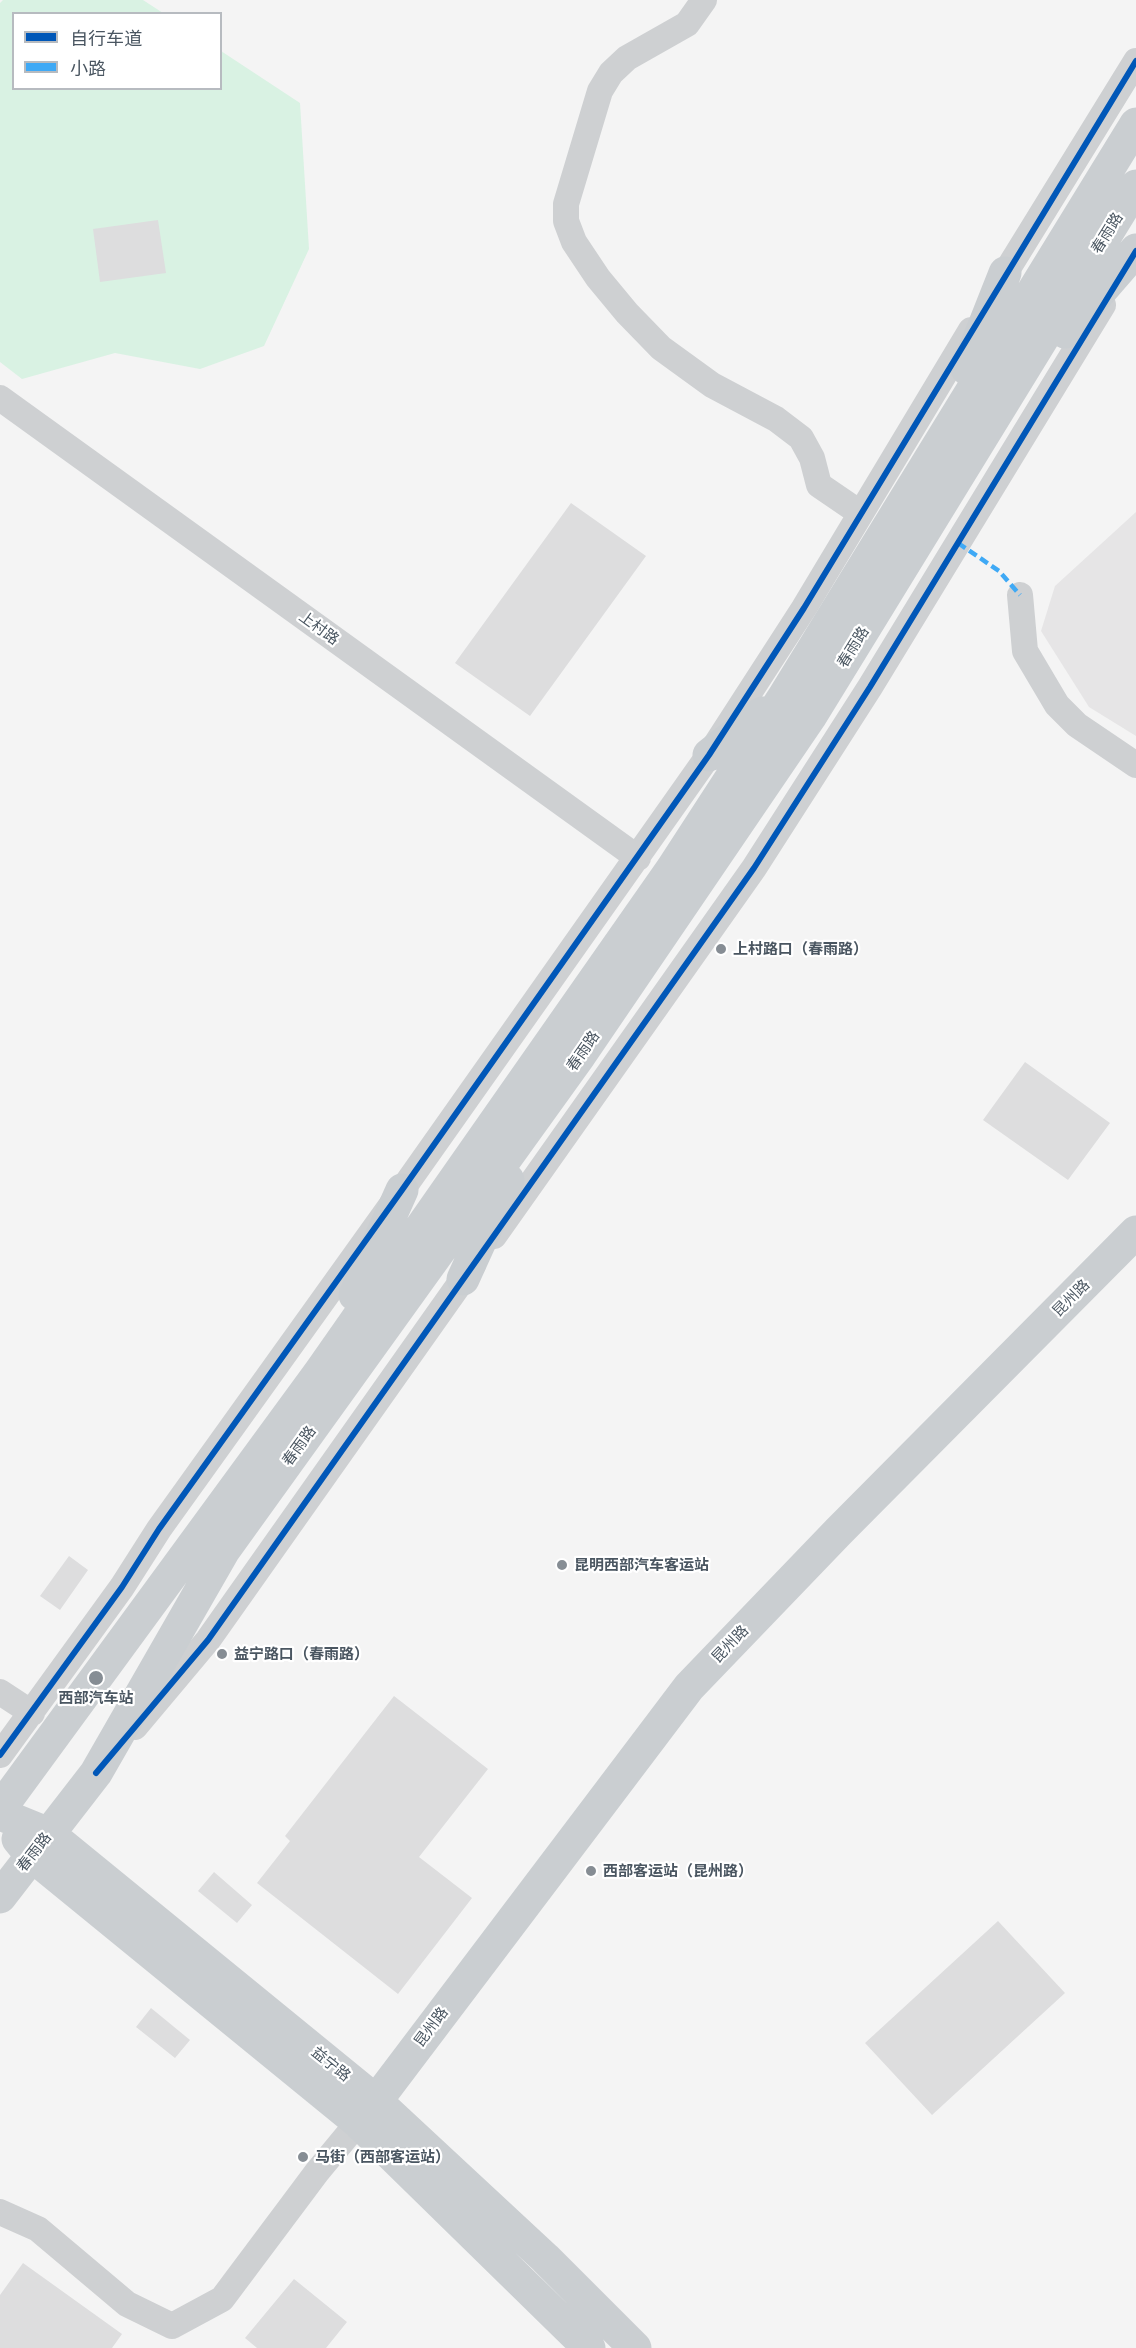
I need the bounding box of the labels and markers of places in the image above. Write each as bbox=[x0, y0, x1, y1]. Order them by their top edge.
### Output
place label: 上村路口（春雨路） bbox=[733, 940, 868, 958]
marker: 上村路口（春雨路） bbox=[714, 942, 728, 956]
place label: 昆明西部汽车客运站 bbox=[574, 1556, 709, 1574]
marker: 昆明西部汽车客运站 bbox=[555, 1558, 569, 1572]
place label: 益宁路口（春雨路） bbox=[234, 1645, 369, 1663]
marker: 益宁路口（春雨路） bbox=[215, 1647, 229, 1661]
marker: 西部汽车站 bbox=[87, 1669, 105, 1687]
place label: 西部汽车站 bbox=[59, 1689, 133, 1707]
place label: 西部客运站（昆州路） bbox=[603, 1862, 753, 1880]
marker: 西部客运站（昆州路） bbox=[584, 1864, 598, 1878]
place label: 马街（西部客运站） bbox=[315, 2148, 450, 2166]
marker: 马街（西部客运站） bbox=[296, 2150, 310, 2164]

